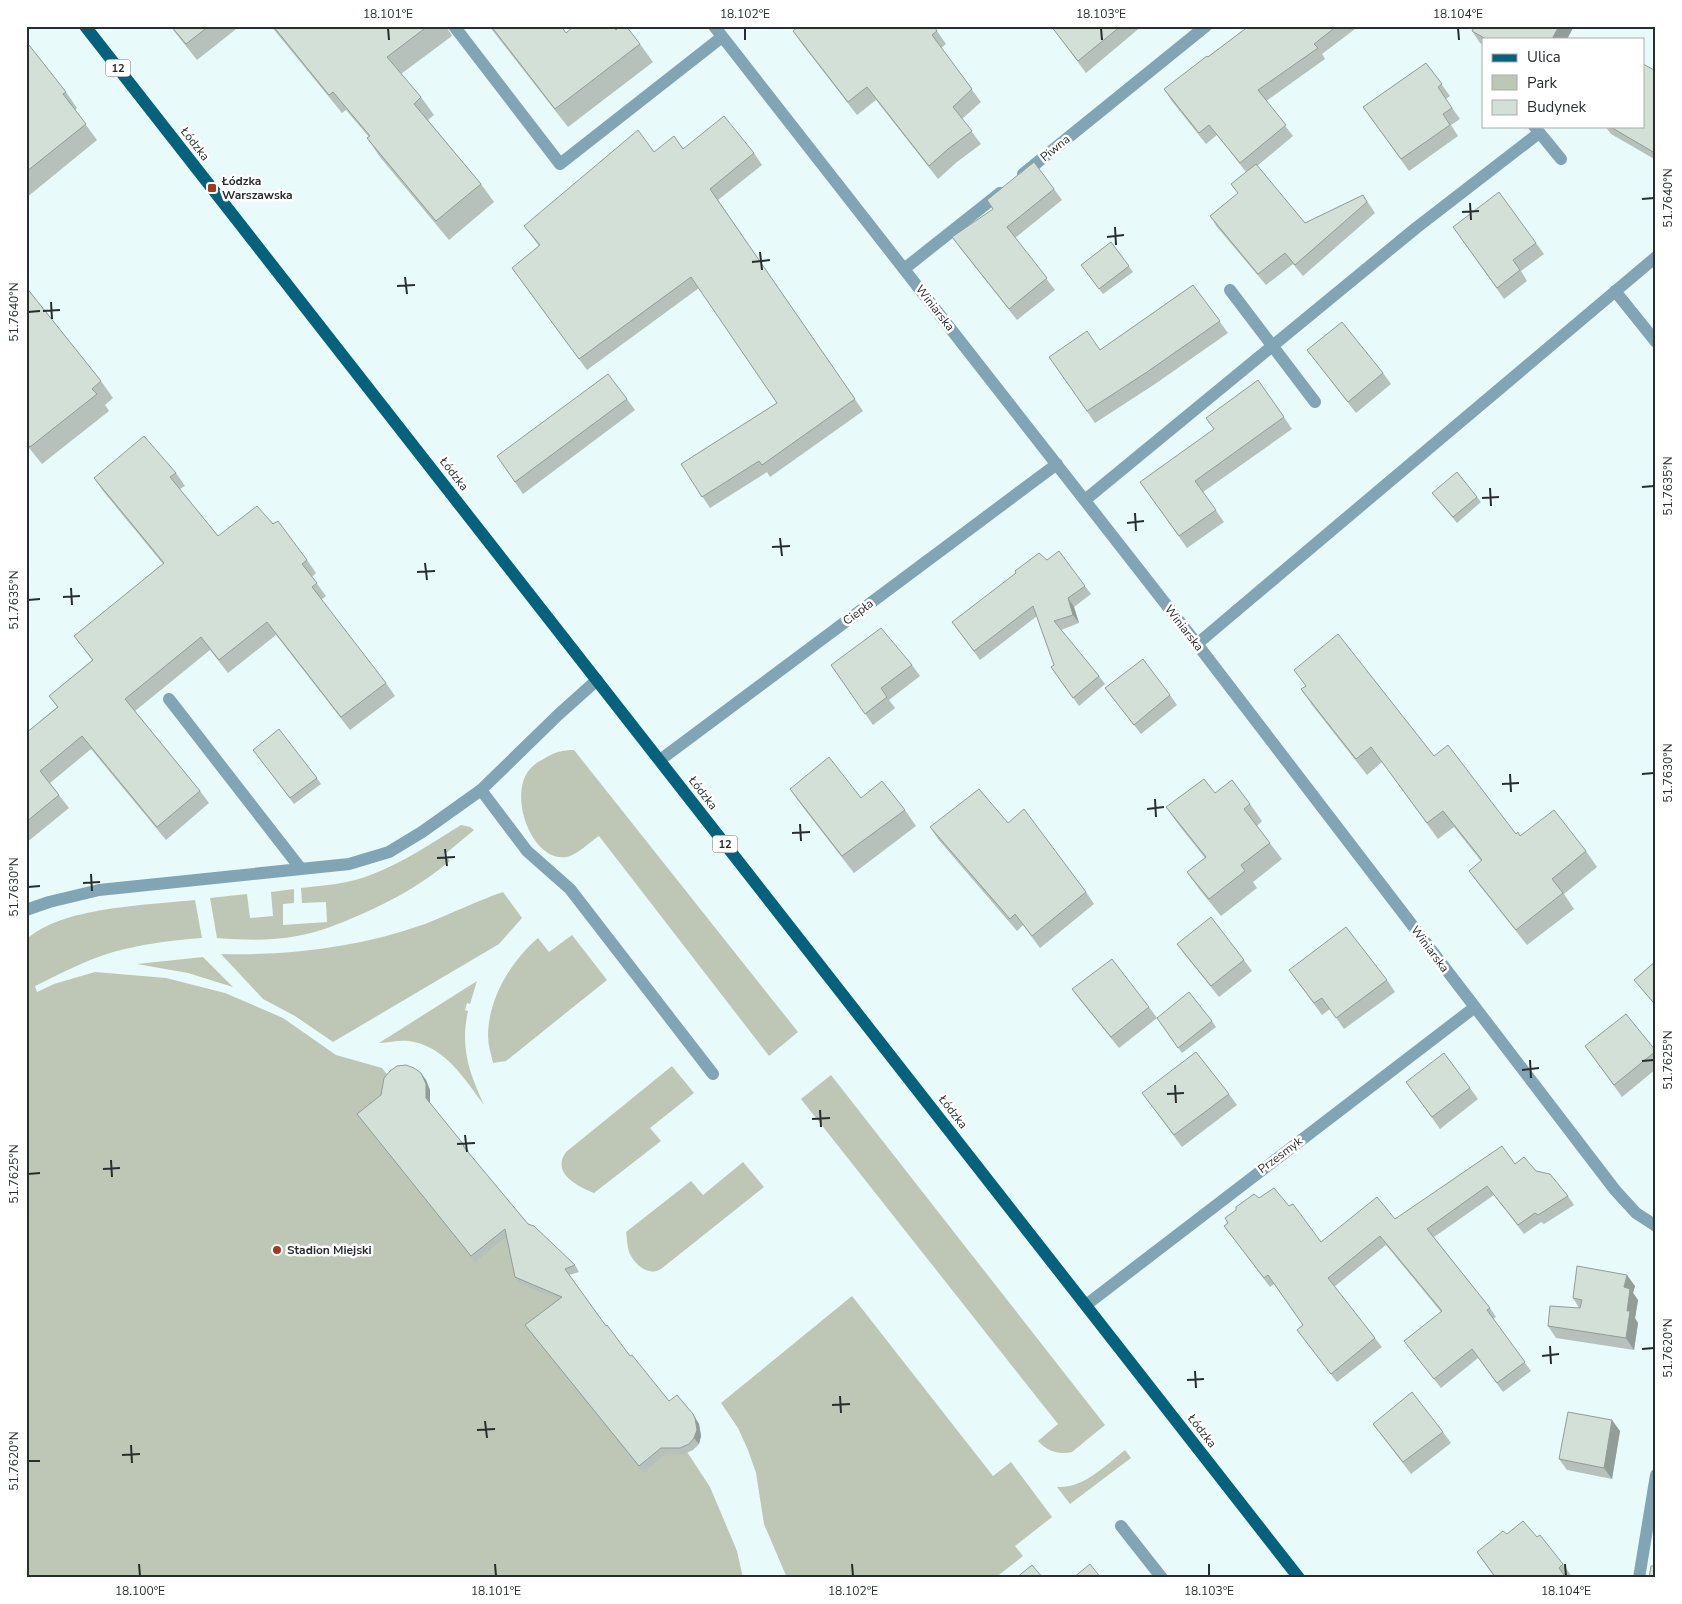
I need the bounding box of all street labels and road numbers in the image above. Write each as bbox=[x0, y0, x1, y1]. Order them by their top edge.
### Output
road number: 12 bbox=[106, 59, 130, 76]
street label: Łódzka bbox=[176, 123, 213, 164]
street label: Piwna bbox=[1037, 131, 1073, 165]
street label: Winiarska bbox=[912, 282, 958, 334]
street label: Łódzka bbox=[435, 453, 472, 494]
street label: Ciepła bbox=[840, 595, 876, 629]
street label: Winiarska bbox=[1161, 602, 1207, 654]
street label: Łódzka bbox=[684, 772, 721, 813]
road number: 12 bbox=[712, 836, 738, 852]
street label: Winiarska bbox=[1407, 923, 1453, 975]
street label: Łódzka bbox=[934, 1091, 971, 1132]
street label: Przesmyk bbox=[1255, 1132, 1306, 1177]
street label: Łódzka bbox=[1183, 1410, 1220, 1451]

